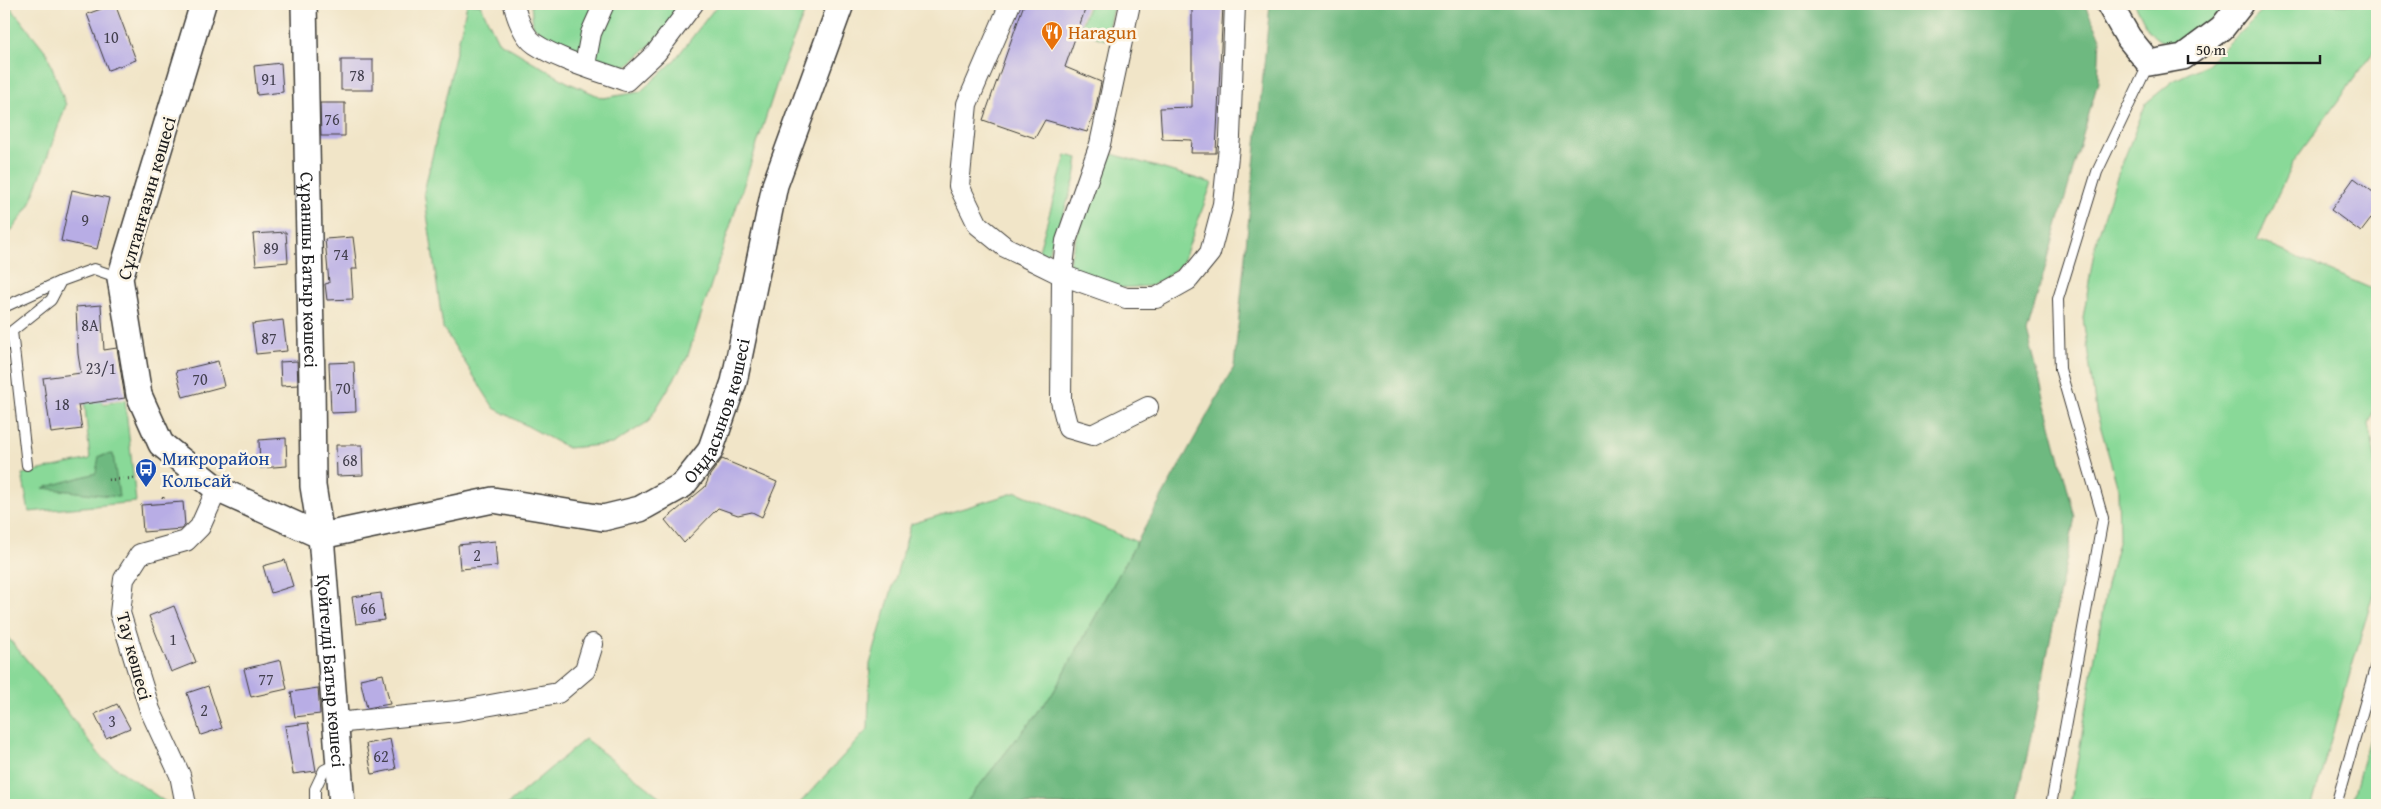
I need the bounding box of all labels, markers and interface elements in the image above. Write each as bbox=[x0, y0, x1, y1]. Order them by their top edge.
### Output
place label: Haragun bbox=[1068, 18, 1137, 46]
restaurant icon: Haragun bbox=[1040, 20, 1064, 51]
house number: 10 bbox=[103, 25, 119, 49]
scale bar bbox=[2188, 32, 2321, 64]
text: 50 m bbox=[2196, 39, 2227, 60]
house number: 78 bbox=[349, 63, 365, 87]
house number: 91 bbox=[261, 67, 277, 91]
house number: 76 bbox=[324, 107, 340, 131]
street label: Сұлтанғазин көшесі bbox=[109, 113, 183, 283]
street label: Сұраншы Батыр көшесі bbox=[294, 172, 326, 368]
house number: 9 bbox=[81, 208, 89, 232]
house number: 89 bbox=[263, 236, 279, 260]
house number: 74 bbox=[333, 242, 349, 266]
house number: 8А bbox=[81, 313, 99, 337]
house number: 87 bbox=[261, 326, 277, 350]
street label: Оңдасынов көшесі bbox=[676, 336, 757, 489]
house number: 23/1 bbox=[86, 356, 116, 380]
house number: 70 bbox=[192, 367, 208, 391]
house number: 70 bbox=[335, 376, 351, 400]
house number: 18 bbox=[54, 392, 70, 416]
place label: Микрорайон Кольсай bbox=[162, 444, 269, 494]
house number: 68 bbox=[342, 448, 358, 472]
bus stop icon: Микрорайон Кольсай bbox=[134, 457, 158, 488]
house number: 2 bbox=[473, 543, 481, 567]
street label: Қойгелді Батыр көшесі bbox=[310, 573, 353, 769]
house number: 66 bbox=[360, 596, 376, 620]
street label: Тау көшесі bbox=[110, 609, 160, 703]
house number: 1 bbox=[169, 627, 177, 651]
house number: 77 bbox=[258, 667, 274, 691]
house number: 2 bbox=[200, 698, 208, 722]
house number: 3 bbox=[108, 709, 116, 733]
house number: 62 bbox=[373, 744, 389, 768]

